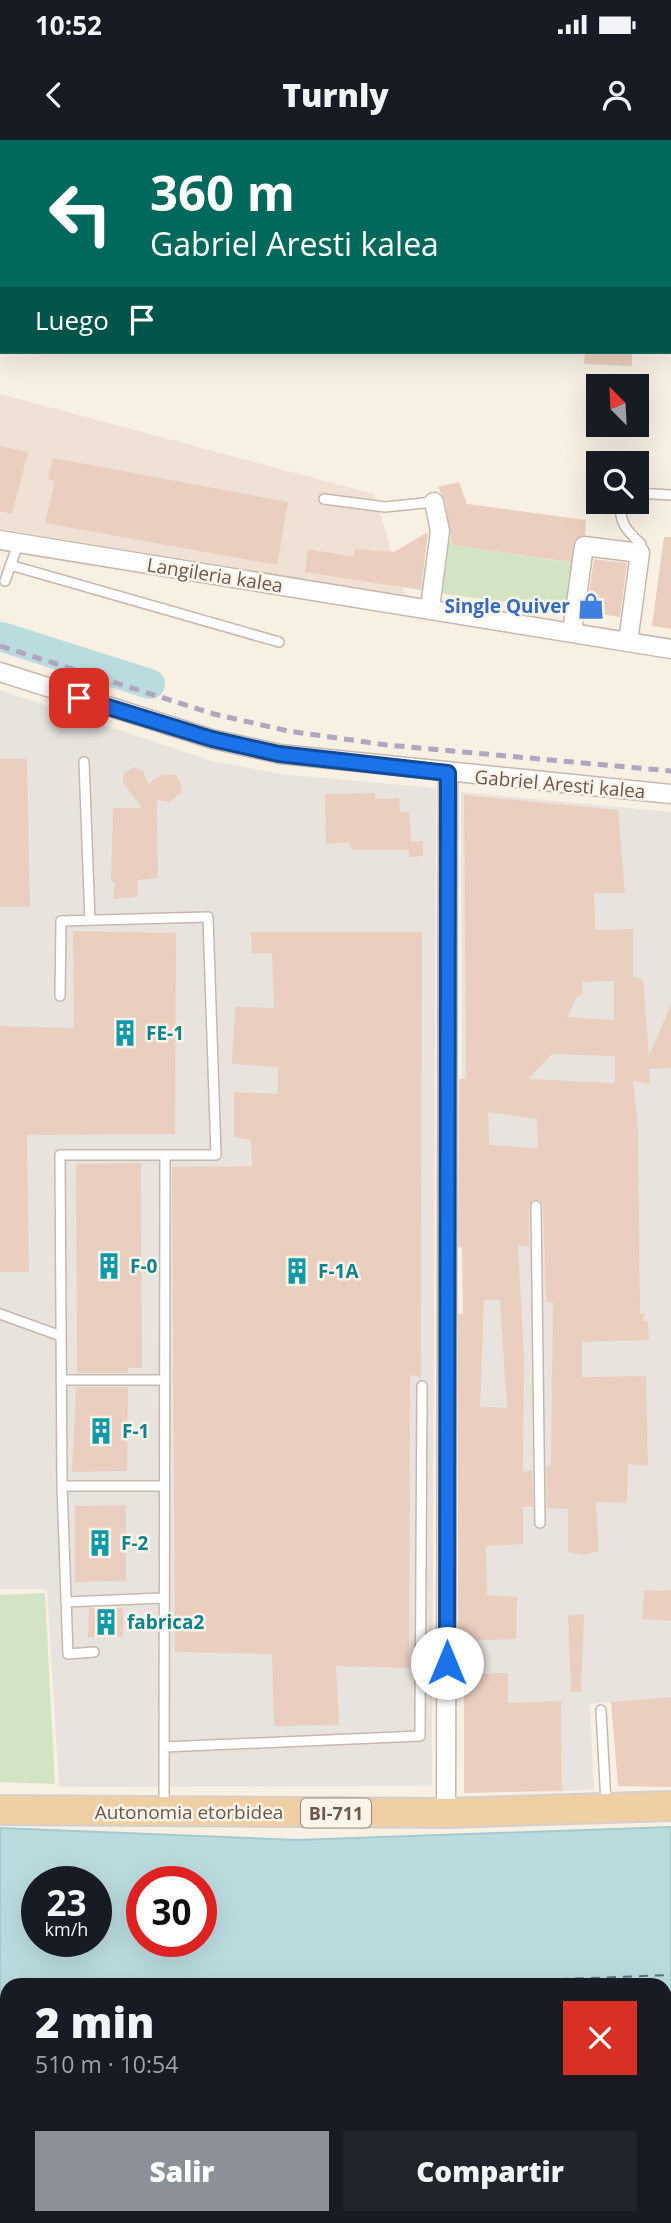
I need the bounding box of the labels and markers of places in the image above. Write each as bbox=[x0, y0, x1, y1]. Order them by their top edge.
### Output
shop icon: Single Quiver bbox=[576, 591, 606, 621]
place label: Single Quiver bbox=[444, 593, 570, 619]
pin bbox=[49, 668, 109, 728]
building icon: FE-1 bbox=[110, 1018, 140, 1048]
place label: FE-1 bbox=[146, 1020, 184, 1046]
building icon: F-0 bbox=[94, 1251, 124, 1281]
place label: F-0 bbox=[130, 1253, 158, 1279]
building icon: F-1A bbox=[282, 1256, 312, 1286]
place label: F-1A bbox=[318, 1258, 359, 1284]
building icon: F-1 bbox=[86, 1416, 116, 1446]
place label: F-1 bbox=[122, 1418, 149, 1444]
building icon: F-2 bbox=[85, 1528, 115, 1558]
place label: F-2 bbox=[121, 1530, 149, 1556]
building icon: fabrica2 bbox=[91, 1607, 121, 1637]
place label: fabrica2 bbox=[127, 1609, 205, 1635]

